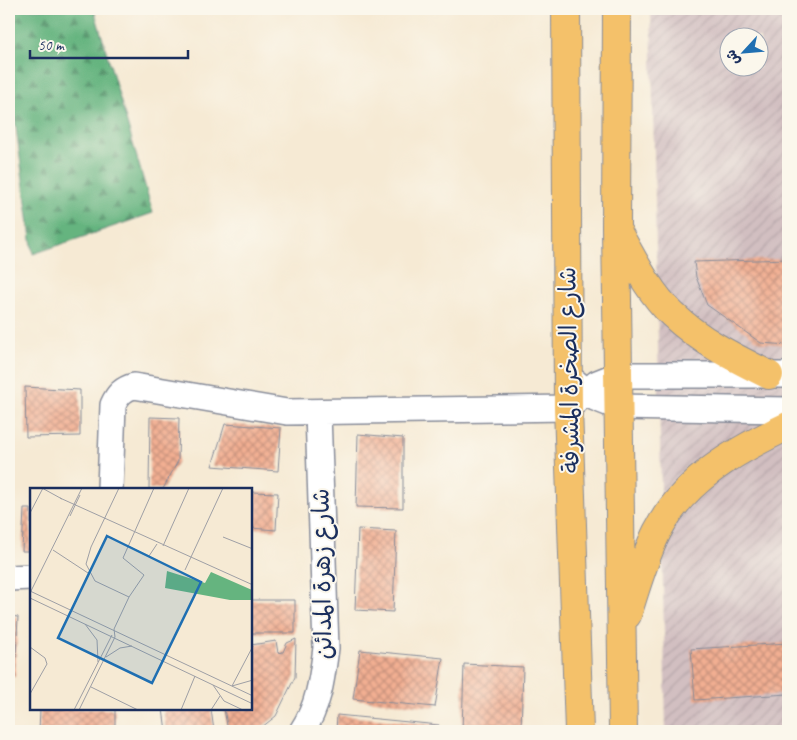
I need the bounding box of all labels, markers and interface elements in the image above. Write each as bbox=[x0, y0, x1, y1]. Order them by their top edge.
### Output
scale bar bbox=[30, 28, 188, 60]
north arrow bbox=[720, 28, 770, 78]
text: 50 m bbox=[38, 36, 65, 55]
text: ش bbox=[722, 47, 744, 68]
street label: شارع الصخرة المشرفة bbox=[552, 267, 588, 473]
inset map bbox=[30, 488, 252, 710]
street label: شارع زهرة المدائن bbox=[306, 488, 340, 660]

